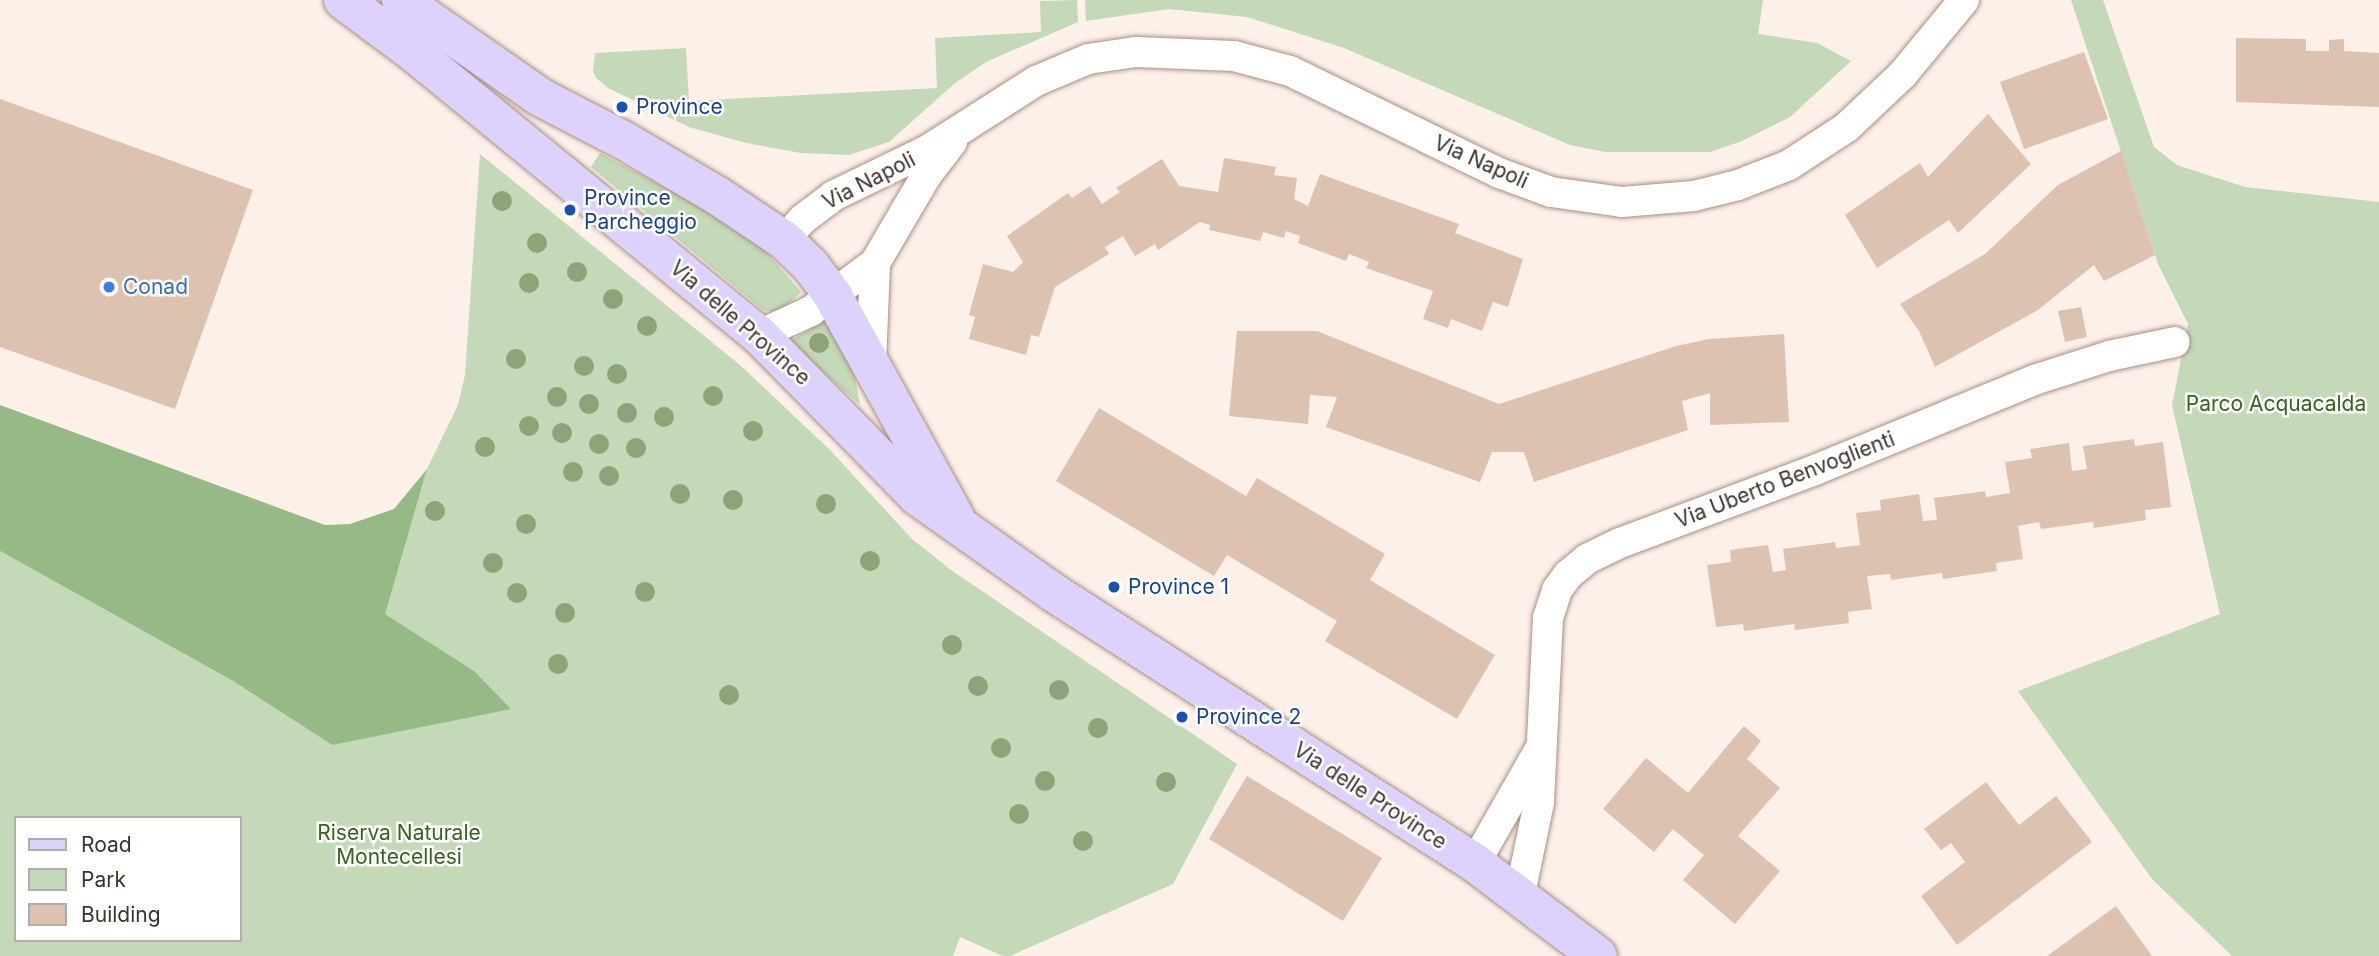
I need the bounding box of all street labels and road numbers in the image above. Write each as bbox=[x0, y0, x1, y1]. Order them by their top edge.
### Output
street label: Via Napoli bbox=[1430, 130, 1532, 194]
street label: Via Napoli bbox=[819, 147, 919, 215]
street label: Via delle Province bbox=[665, 255, 815, 391]
street label: Via Uberto Benvoglienti bbox=[1672, 426, 1898, 534]
street label: Via delle Province bbox=[1289, 737, 1451, 855]

